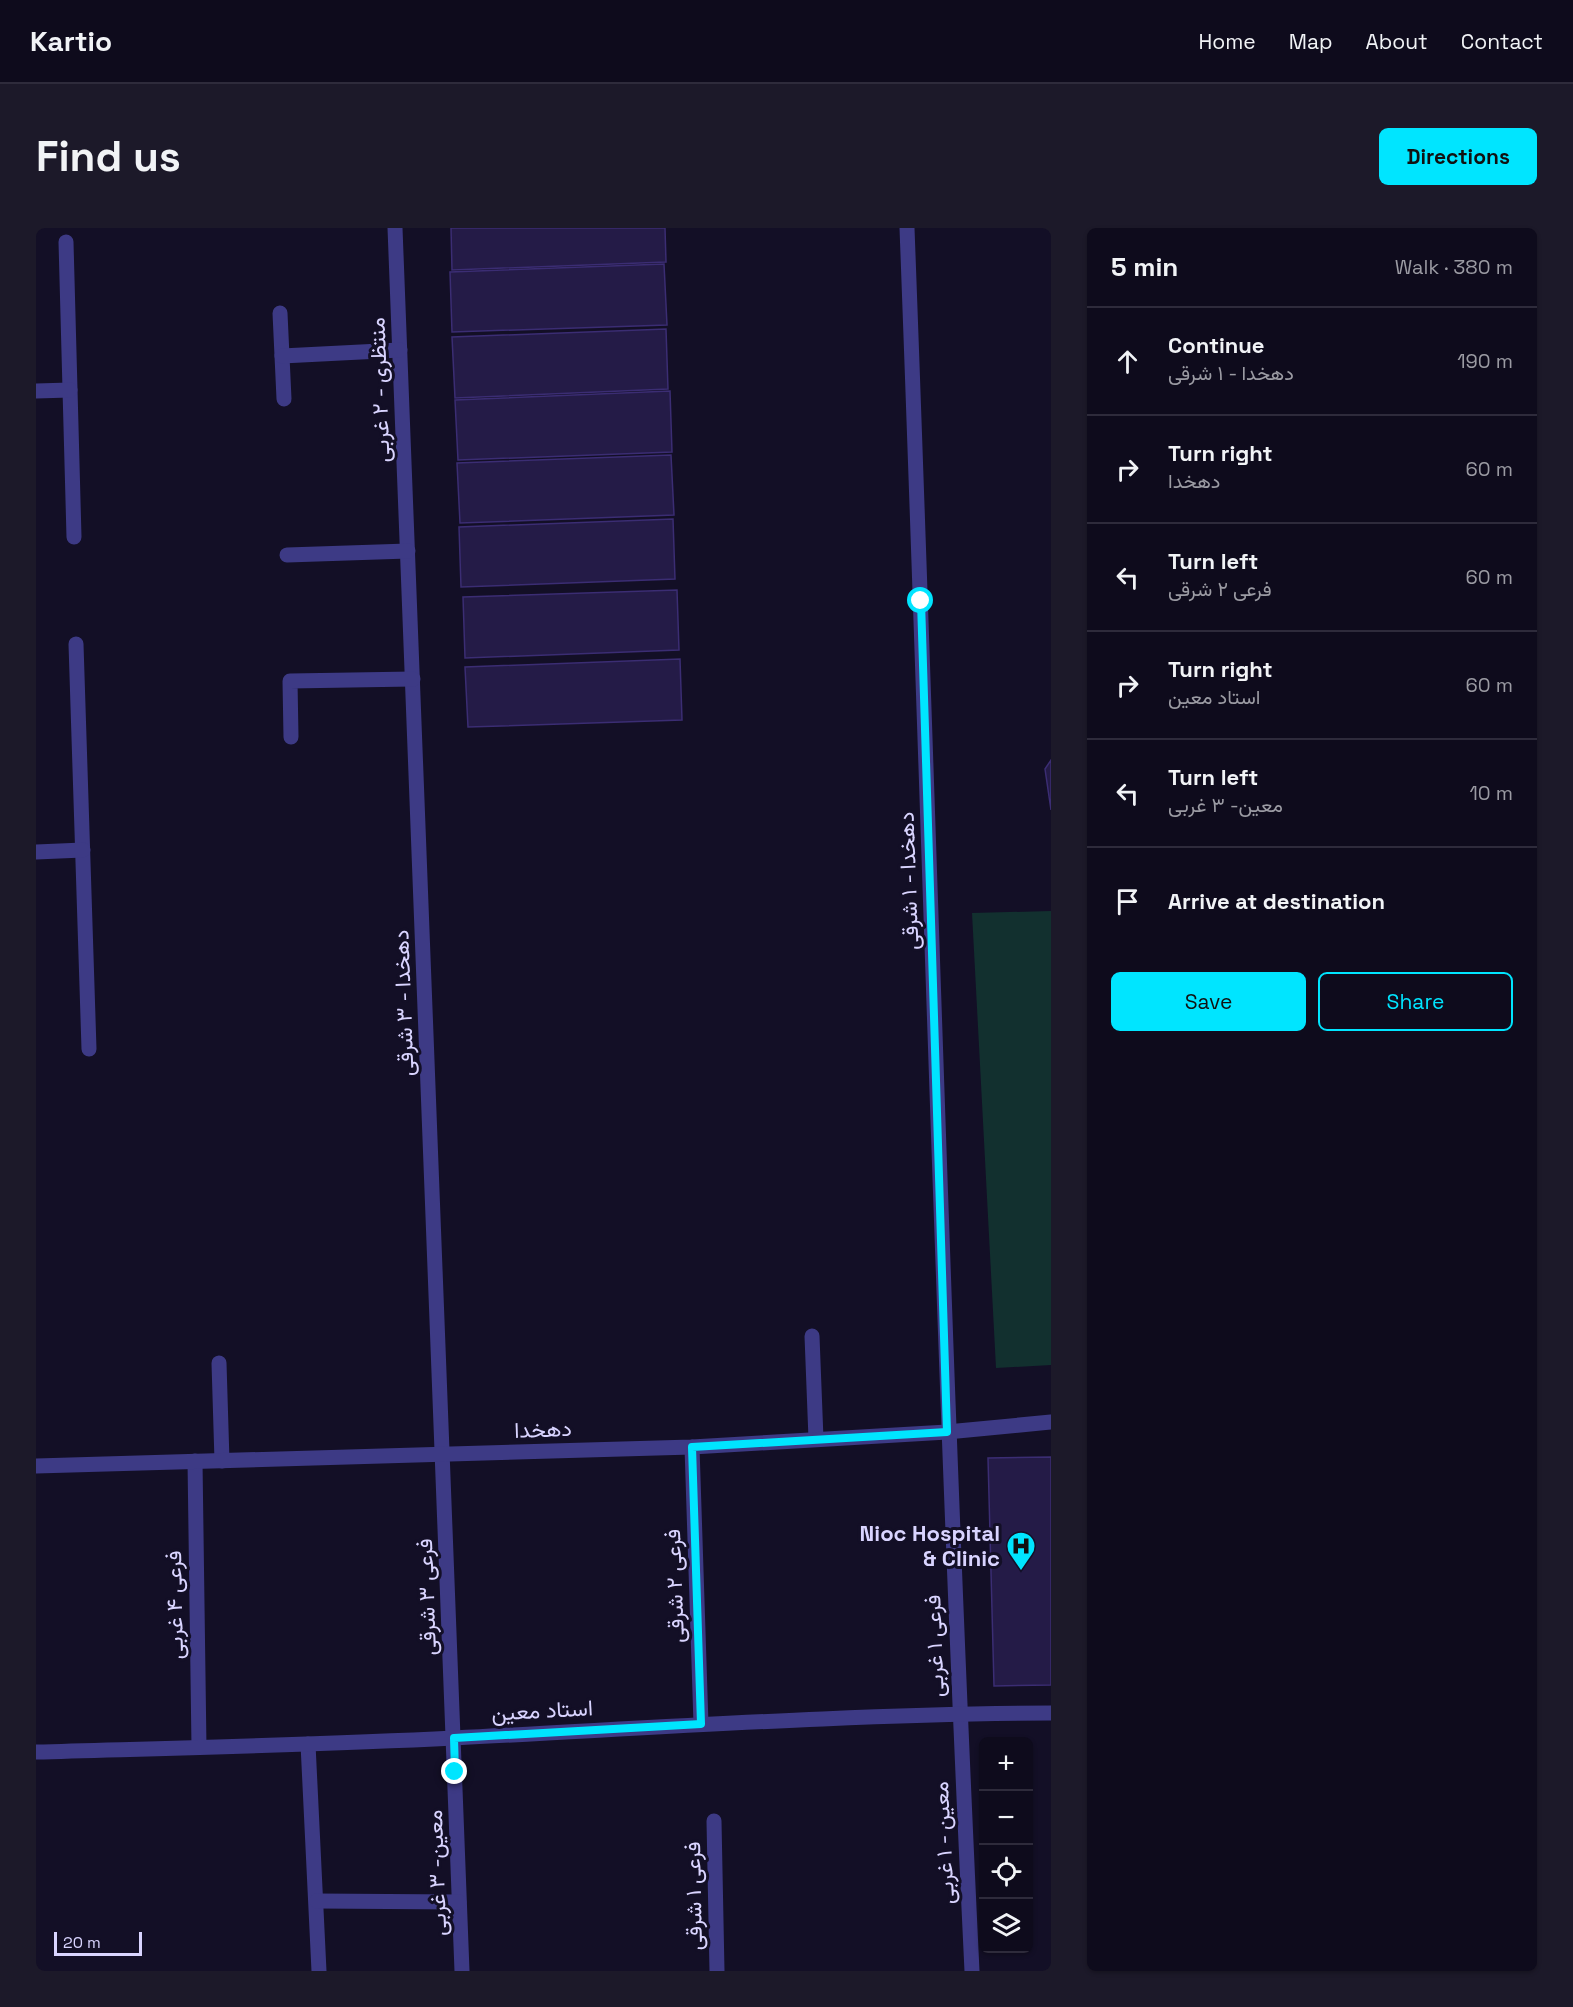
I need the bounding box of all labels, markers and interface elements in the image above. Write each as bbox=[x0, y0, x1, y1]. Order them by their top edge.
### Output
text: Kartio bbox=[30, 23, 112, 59]
text: Home bbox=[1198, 28, 1256, 55]
text: Map bbox=[1289, 28, 1333, 55]
text: About bbox=[1366, 28, 1428, 55]
text: Contact bbox=[1461, 28, 1543, 55]
button: Directions bbox=[1379, 128, 1537, 185]
text: Find us bbox=[36, 130, 181, 183]
text: 5 min bbox=[1111, 250, 1178, 284]
text: Walk · 380 m bbox=[1395, 254, 1513, 280]
street label: منتظری - ۲ غربی bbox=[362, 317, 396, 463]
text: Continue bbox=[1168, 331, 1264, 359]
icon: ahead bbox=[1111, 345, 1144, 378]
text: 190 m bbox=[1457, 348, 1513, 374]
text: دهخدا - ۱ شرقی bbox=[1168, 360, 1294, 386]
text: Turn right bbox=[1168, 439, 1273, 467]
icon: right bbox=[1111, 453, 1144, 486]
text: 60 m bbox=[1466, 456, 1513, 482]
text: دهخدا bbox=[1168, 468, 1220, 494]
text: Turn left bbox=[1168, 547, 1258, 575]
icon: left bbox=[1111, 561, 1144, 594]
text: 60 m bbox=[1466, 564, 1513, 590]
text: فرعی ۲ شرقی bbox=[1168, 576, 1272, 602]
route start bbox=[907, 587, 933, 613]
text: Turn right bbox=[1168, 655, 1273, 683]
icon: right bbox=[1111, 669, 1144, 702]
text: 60 m bbox=[1466, 672, 1513, 698]
text: استاد معین bbox=[1168, 684, 1260, 710]
text: Turn left bbox=[1168, 763, 1258, 791]
icon: left bbox=[1111, 777, 1144, 810]
text: 10 m bbox=[1469, 780, 1513, 806]
text: معین- ۳ غربی bbox=[1168, 792, 1283, 818]
street label: دهخدا - ۱ شرقی bbox=[892, 811, 924, 951]
icon: arrive bbox=[1111, 885, 1144, 918]
text: Arrive at destination bbox=[1168, 887, 1385, 915]
street label: دهخدا - ۳ شرقی bbox=[386, 929, 420, 1077]
button: Save bbox=[1111, 972, 1306, 1031]
button: Share bbox=[1318, 972, 1513, 1031]
street label: دهخدا bbox=[514, 1414, 572, 1444]
place label: Nioc Hospital & Clinic bbox=[860, 1519, 1000, 1572]
street label: فرعی ۲ شرقی bbox=[658, 1528, 690, 1644]
hospital icon: Nioc Hospital & Clinic bbox=[1005, 1530, 1037, 1572]
street label: فرعی ۳ شرقی bbox=[410, 1538, 442, 1656]
street label: فرعی ۴ غربی bbox=[159, 1550, 189, 1660]
street label: فرعی ۱ غربی bbox=[918, 1594, 950, 1698]
street label: استاد معین bbox=[490, 1693, 594, 1727]
map controls bbox=[979, 1737, 1033, 1953]
button: + bbox=[979, 1737, 1033, 1791]
route end bbox=[441, 1758, 467, 1784]
street label: معین - ۱ غربی bbox=[926, 1781, 960, 1905]
button: − bbox=[979, 1791, 1033, 1845]
street label: معین- ۳ غربی bbox=[420, 1809, 452, 1937]
street label: فرعی ۱ شرقی bbox=[678, 1841, 708, 1951]
button: locate bbox=[979, 1845, 1033, 1899]
button: layers bbox=[979, 1899, 1033, 1953]
scale bar bbox=[54, 1929, 142, 1956]
text: 20 m bbox=[63, 1932, 101, 1953]

